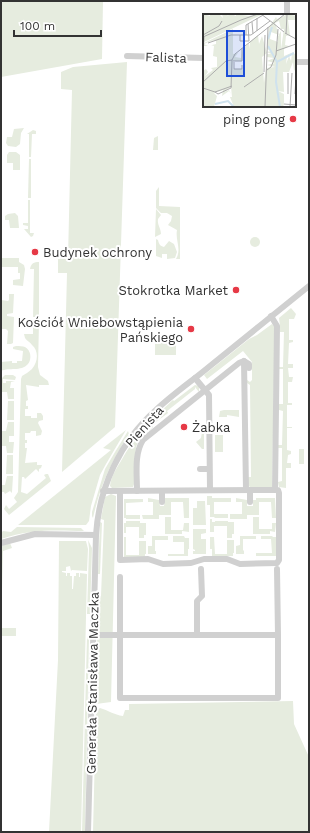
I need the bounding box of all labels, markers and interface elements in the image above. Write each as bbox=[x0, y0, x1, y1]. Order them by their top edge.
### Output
scale bar bbox=[14, 12, 101, 38]
inset map bbox=[203, 14, 296, 107]
text: 100 m bbox=[20, 19, 55, 33]
street label: Falista bbox=[145, 49, 188, 66]
place label: ping pong bbox=[223, 112, 285, 127]
marker: ping pong bbox=[288, 114, 298, 124]
place label: Budynek ochrony bbox=[43, 245, 152, 260]
marker: Budynek ochrony bbox=[30, 247, 40, 257]
place label: Stokrotka Market bbox=[119, 283, 229, 298]
marker: Stokrotka Market bbox=[231, 285, 241, 295]
place label: Kościół Wniebowstąpienia Pańskiego bbox=[18, 315, 184, 345]
marker: Kościół Wniebowstąpienia Pańskiego bbox=[186, 324, 196, 334]
street label: Pienista bbox=[122, 402, 167, 450]
place label: Żabka bbox=[192, 420, 231, 435]
marker: Żabka bbox=[179, 422, 189, 432]
street label: Generała Stanisława Maczka bbox=[83, 591, 102, 774]

